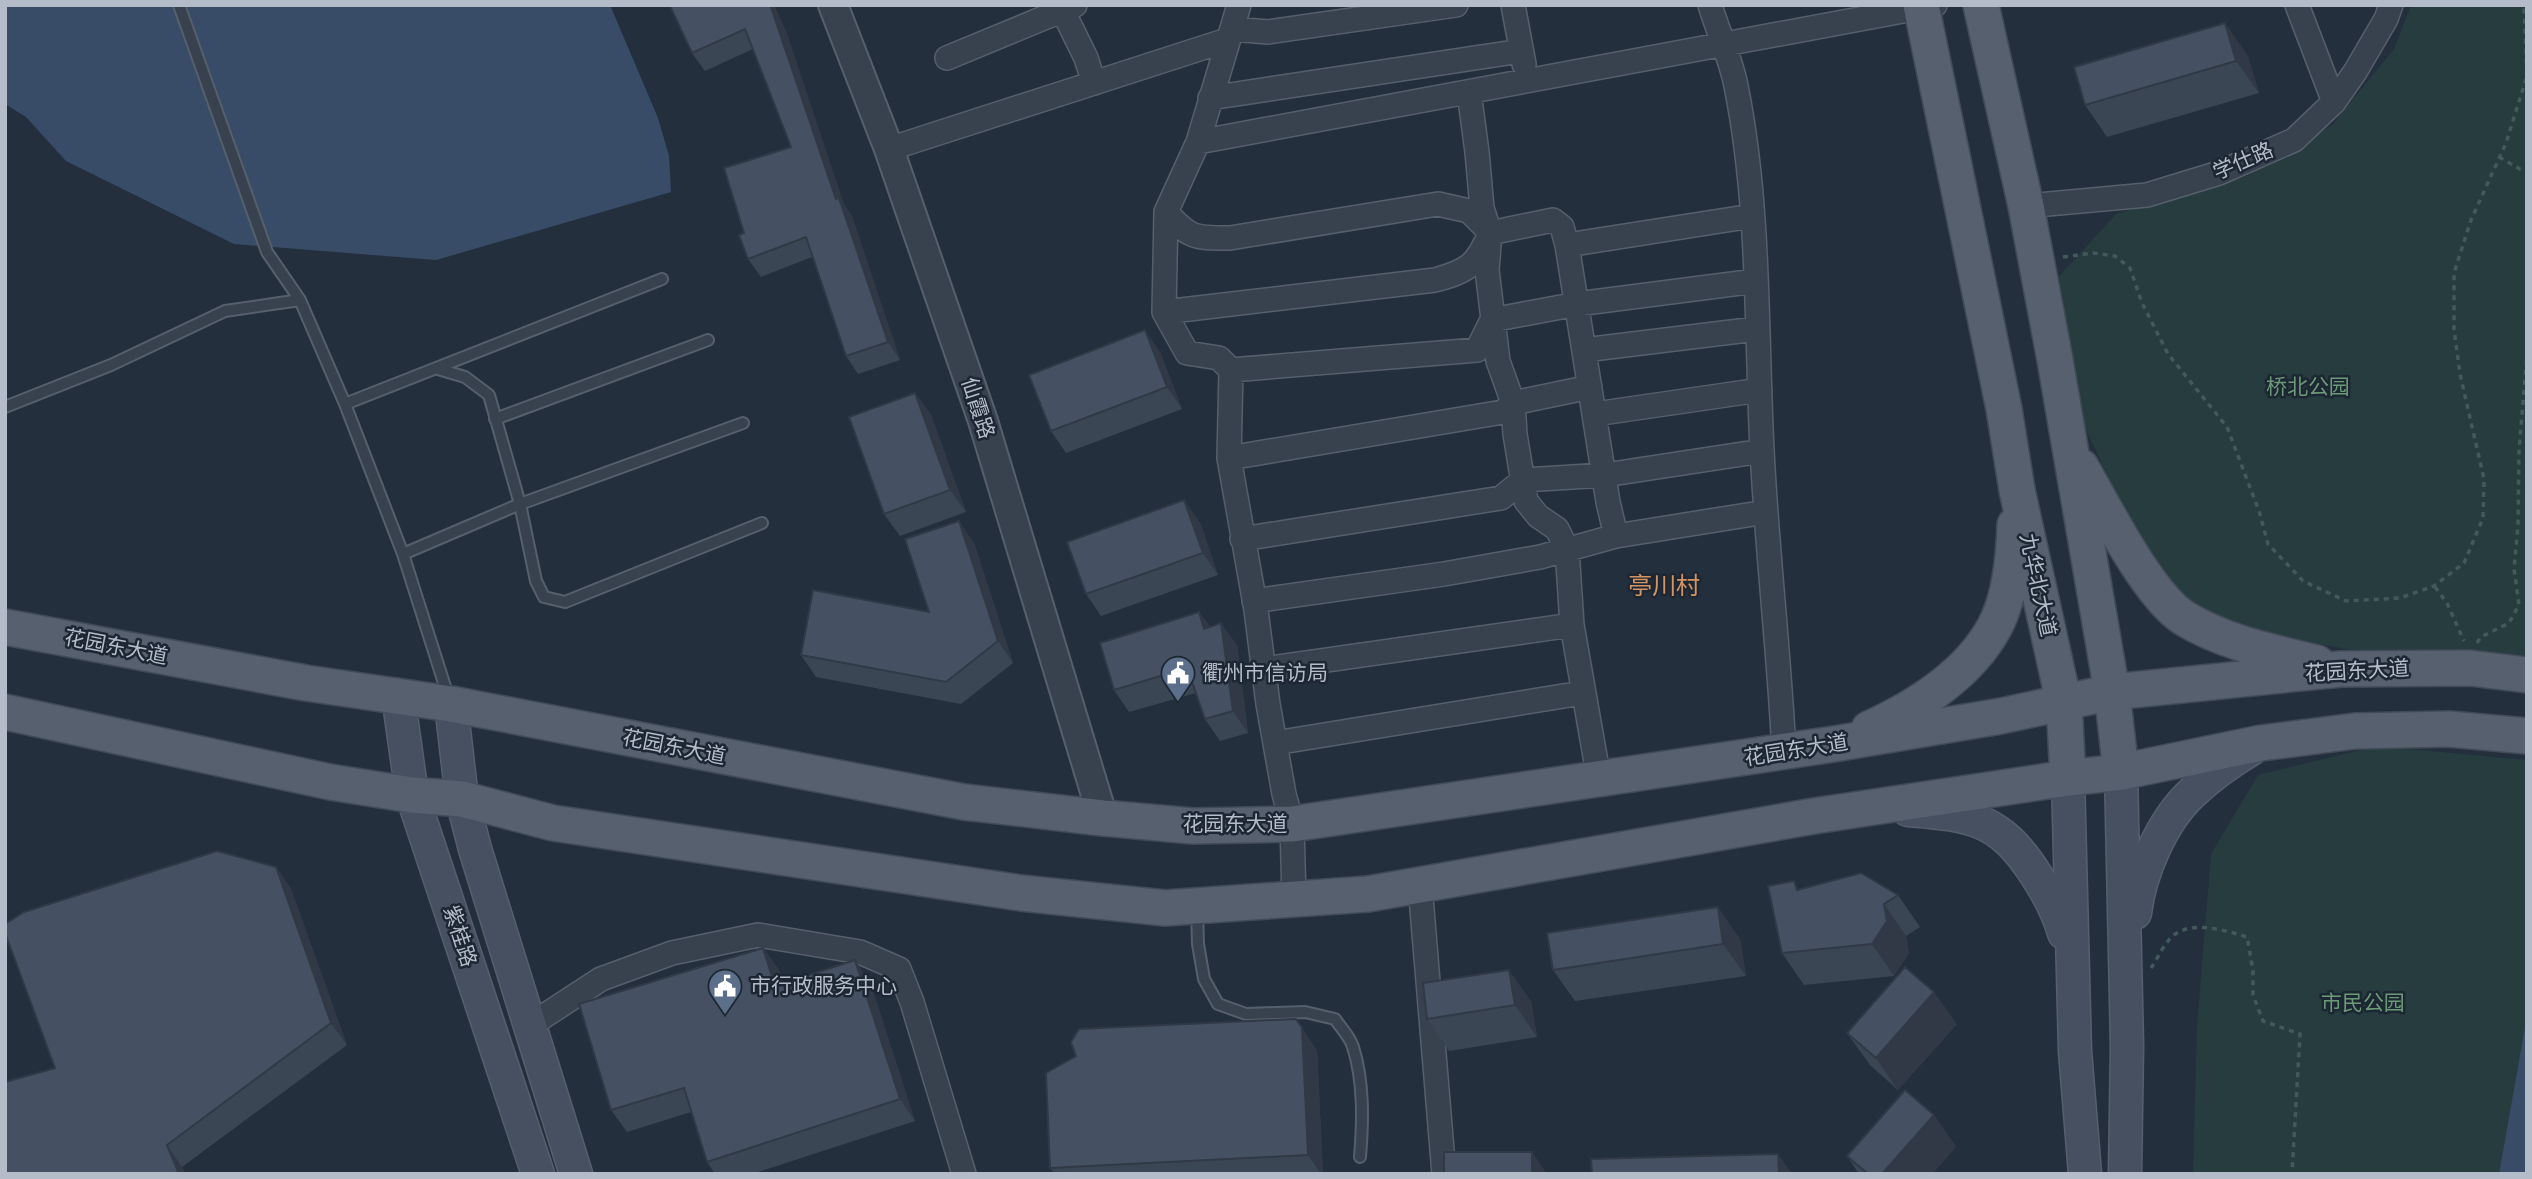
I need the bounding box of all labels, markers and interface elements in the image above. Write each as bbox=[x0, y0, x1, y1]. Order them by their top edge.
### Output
street label: 学仕路 bbox=[2209, 138, 2277, 184]
street label: 仙霞路 bbox=[957, 374, 999, 442]
park label: 桥北公园 bbox=[2266, 375, 2350, 399]
street label: 九华北大道 bbox=[2015, 531, 2061, 639]
district label: 亭川村 bbox=[1628, 572, 1700, 600]
street label: 花园东大道 bbox=[62, 625, 170, 669]
public building icon: 衢州市信访局 bbox=[1159, 654, 1197, 703]
street label: 花园东大道 bbox=[2304, 656, 2410, 686]
place label: 衢州市信访局 bbox=[1202, 661, 1328, 685]
street label: 花园东大道 bbox=[620, 725, 728, 769]
street label: 花园东大道 bbox=[1742, 730, 1850, 770]
street label: 花园东大道 bbox=[1183, 812, 1288, 836]
street label: 紫桂路 bbox=[439, 902, 481, 970]
public building icon: 市行政服务中心 bbox=[706, 967, 744, 1016]
place label: 市行政服务中心 bbox=[750, 974, 897, 998]
park label: 市民公园 bbox=[2321, 991, 2405, 1015]

